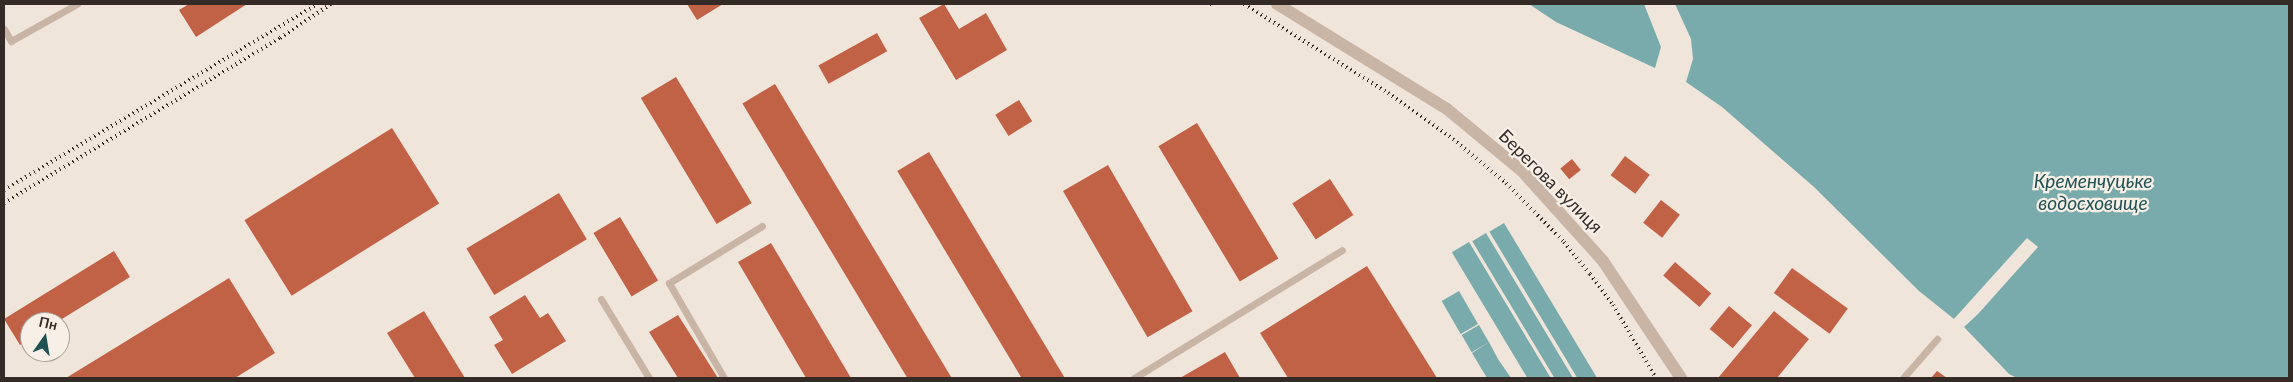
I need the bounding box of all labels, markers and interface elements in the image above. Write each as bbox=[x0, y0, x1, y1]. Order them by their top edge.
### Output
street label: Берегова вулиця bbox=[1495, 125, 1607, 237]
water label: Кременчуцьке водосховище bbox=[2034, 170, 2152, 214]
north arrow bbox=[20, 312, 70, 362]
text: Пн bbox=[37, 313, 59, 333]

